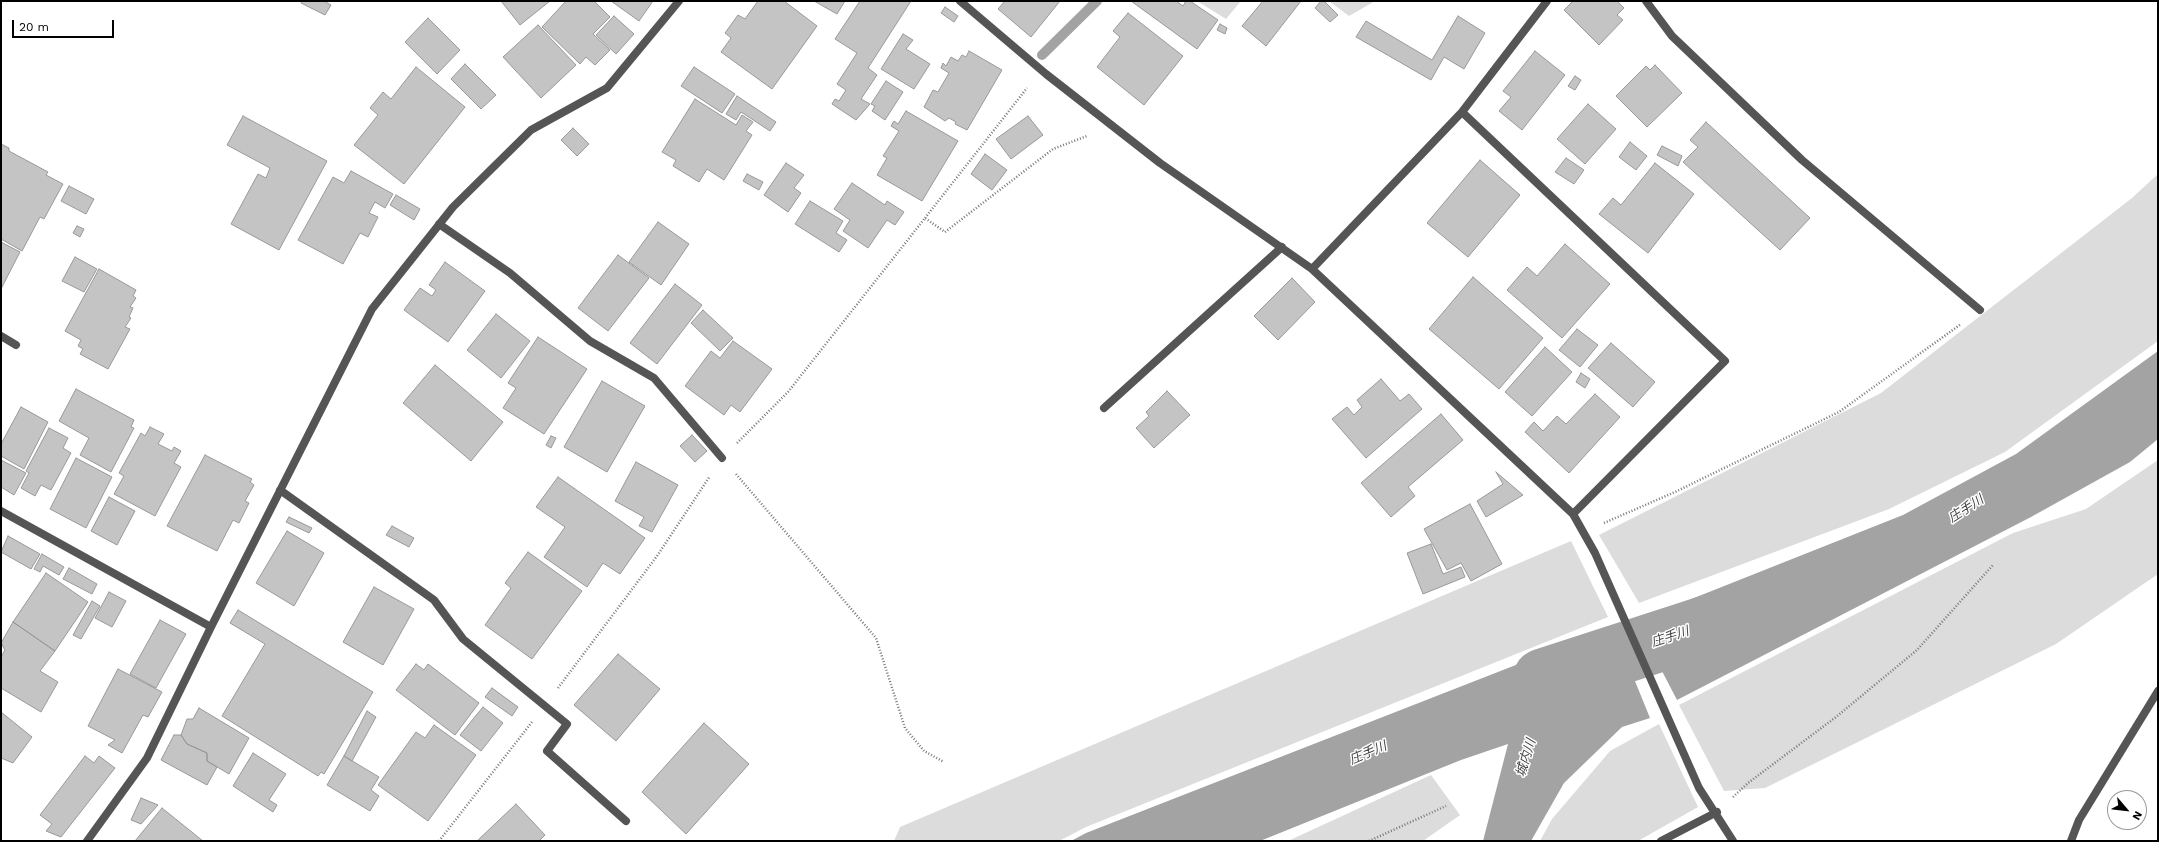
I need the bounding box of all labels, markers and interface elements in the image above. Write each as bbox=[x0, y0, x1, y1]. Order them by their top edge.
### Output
scale bar bbox=[14, 12, 116, 38]
text: 20 m bbox=[19, 20, 49, 34]
water label: 庄手川 bbox=[1945, 492, 1987, 526]
water label: 庄手川 bbox=[1649, 624, 1691, 650]
water label: 城内川 bbox=[1513, 737, 1539, 779]
water label: 庄手川 bbox=[1347, 738, 1389, 768]
north arrow bbox=[2107, 790, 2147, 830]
text: N bbox=[2130, 809, 2145, 822]

